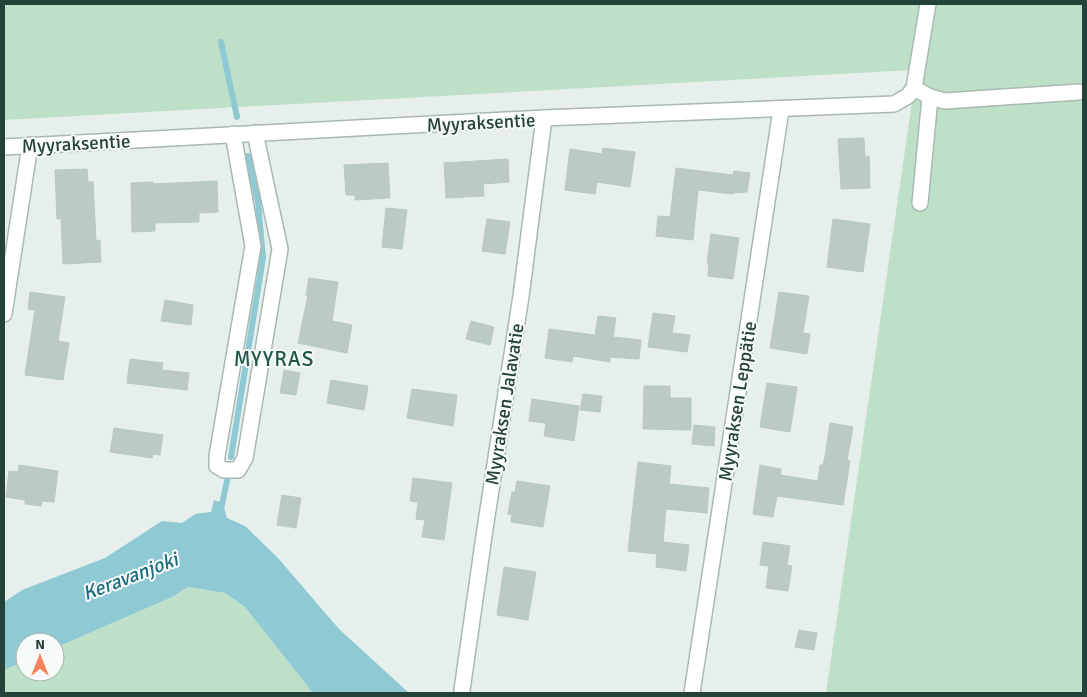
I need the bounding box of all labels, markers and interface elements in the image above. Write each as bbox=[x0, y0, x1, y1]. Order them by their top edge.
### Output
street label: Myyraksentie bbox=[426, 108, 536, 138]
street label: Myyraksentie bbox=[21, 129, 131, 159]
street label: Myyraksen Leppätie bbox=[713, 319, 762, 483]
street label: Myyraksen Jalavatie bbox=[480, 321, 530, 487]
district label: MYYRAS bbox=[234, 346, 314, 372]
water label: Keravanjoki bbox=[79, 546, 183, 606]
north arrow bbox=[15, 632, 65, 682]
text: N bbox=[35, 636, 45, 653]

